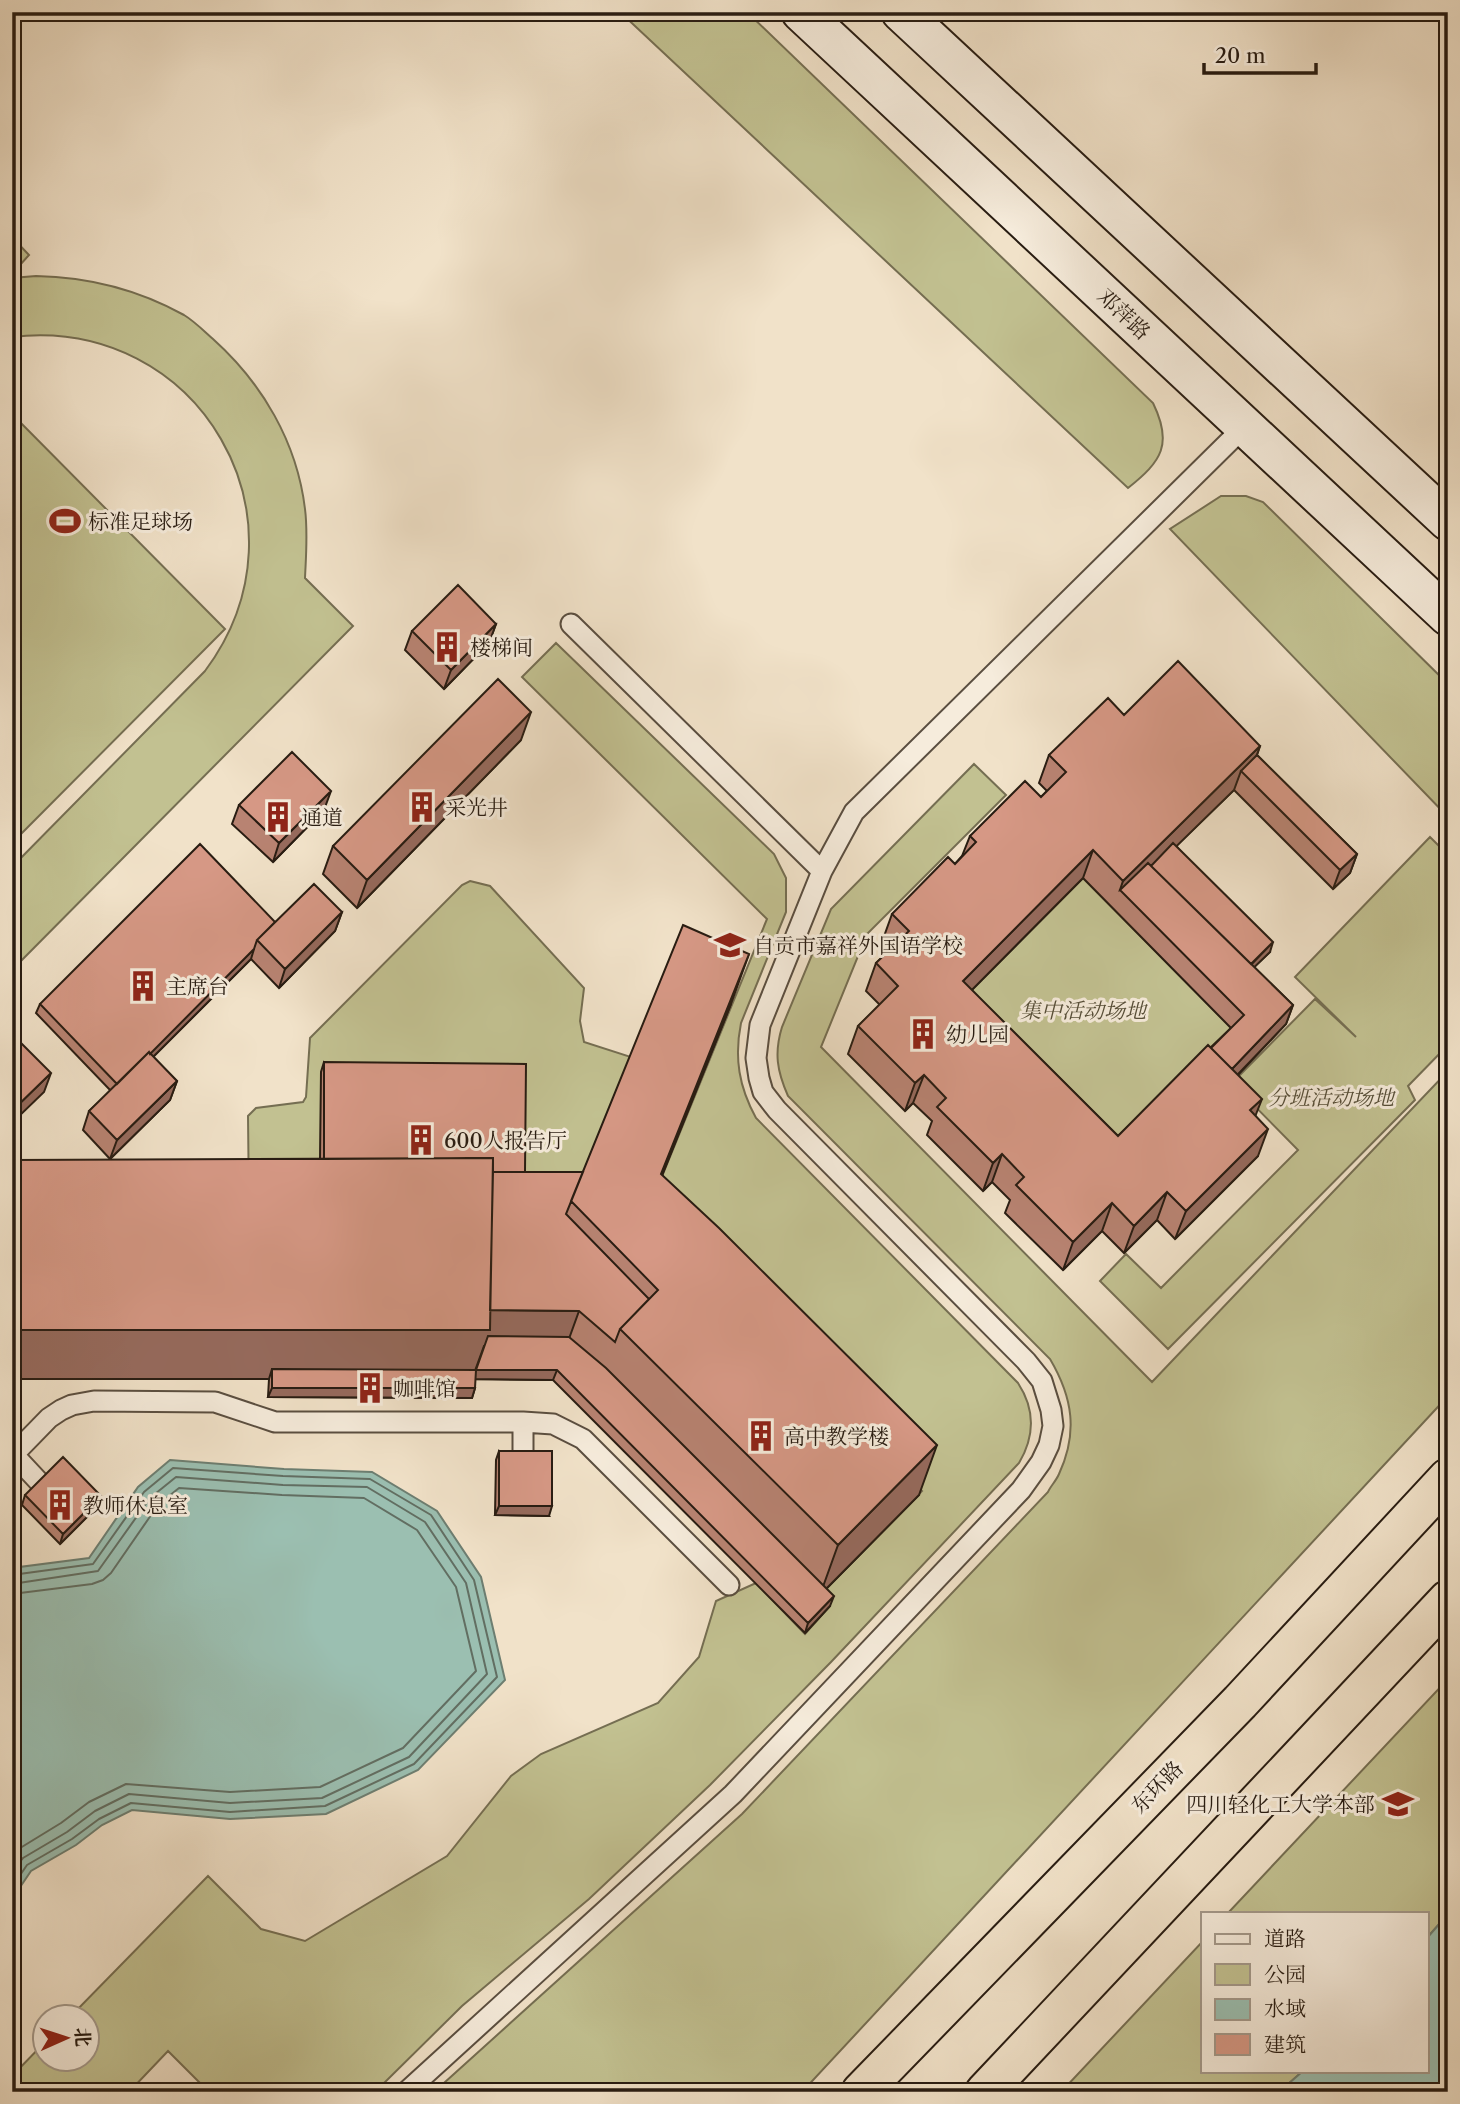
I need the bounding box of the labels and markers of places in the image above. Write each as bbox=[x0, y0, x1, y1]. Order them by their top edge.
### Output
sports icon: 标准足球场 bbox=[48, 504, 82, 538]
place label: 标准足球场 bbox=[88, 509, 193, 534]
building icon: 楼梯间 bbox=[430, 630, 464, 664]
place label: 楼梯间 bbox=[470, 635, 533, 660]
building icon: 采光井 bbox=[405, 790, 439, 824]
place label: 采光井 bbox=[445, 795, 508, 820]
building icon: 通道 bbox=[261, 800, 295, 834]
place label: 通道 bbox=[301, 805, 343, 830]
school or university icon: 自贡市嘉祥外国语学校 bbox=[713, 928, 747, 962]
place label: 自贡市嘉祥外国语学校 bbox=[753, 933, 963, 958]
building icon: 主席台 bbox=[126, 969, 160, 1003]
place label: 主席台 bbox=[166, 974, 229, 999]
building icon: 幼儿园 bbox=[906, 1017, 940, 1051]
place label: 幼儿园 bbox=[946, 1022, 1009, 1047]
building icon: 600人报告厅 bbox=[404, 1123, 438, 1157]
place label: 600人报告厅 bbox=[444, 1128, 567, 1153]
building icon: 咖啡馆 bbox=[353, 1371, 387, 1405]
place label: 咖啡馆 bbox=[393, 1376, 456, 1401]
building icon: 高中教学楼 bbox=[744, 1419, 778, 1453]
place label: 高中教学楼 bbox=[784, 1424, 889, 1449]
building icon: 教师休息室 bbox=[43, 1488, 77, 1522]
place label: 教师休息室 bbox=[83, 1493, 188, 1518]
school or university icon: 四川轻化工大学本部 bbox=[1381, 1787, 1415, 1821]
place label: 四川轻化工大学本部 bbox=[1186, 1792, 1375, 1817]

